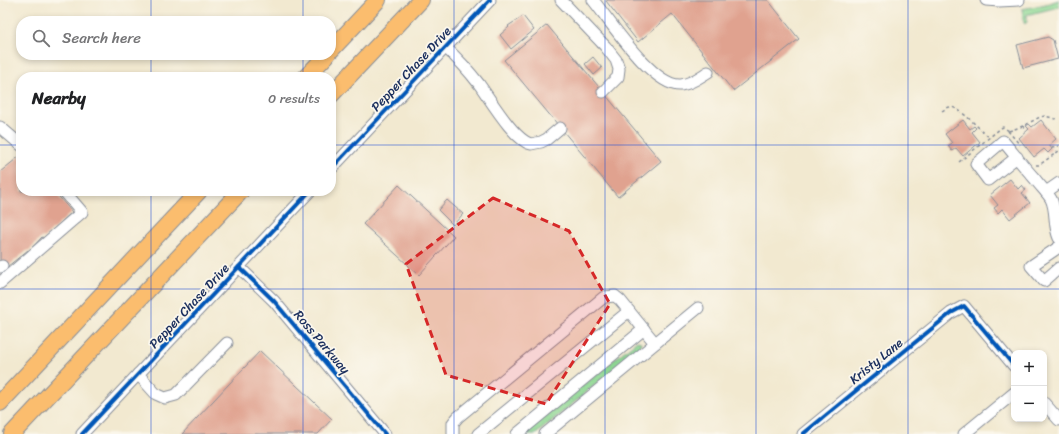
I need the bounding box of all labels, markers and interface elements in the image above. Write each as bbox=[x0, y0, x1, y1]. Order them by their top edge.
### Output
search box bbox=[16, 16, 336, 60]
street label: Pepper Chase Drive bbox=[365, 21, 457, 117]
text: Search here bbox=[62, 25, 141, 51]
icon: search bbox=[30, 27, 52, 49]
text: Nearby bbox=[32, 83, 86, 113]
text: 0 results bbox=[268, 87, 320, 110]
street label: Pepper Chase Drive bbox=[143, 258, 235, 354]
street label: Ross Parkway bbox=[288, 305, 356, 380]
street label: Kristy Lane bbox=[844, 332, 908, 390]
map controls bbox=[1011, 350, 1047, 422]
button: + bbox=[1011, 350, 1047, 386]
button: − bbox=[1011, 386, 1047, 422]

